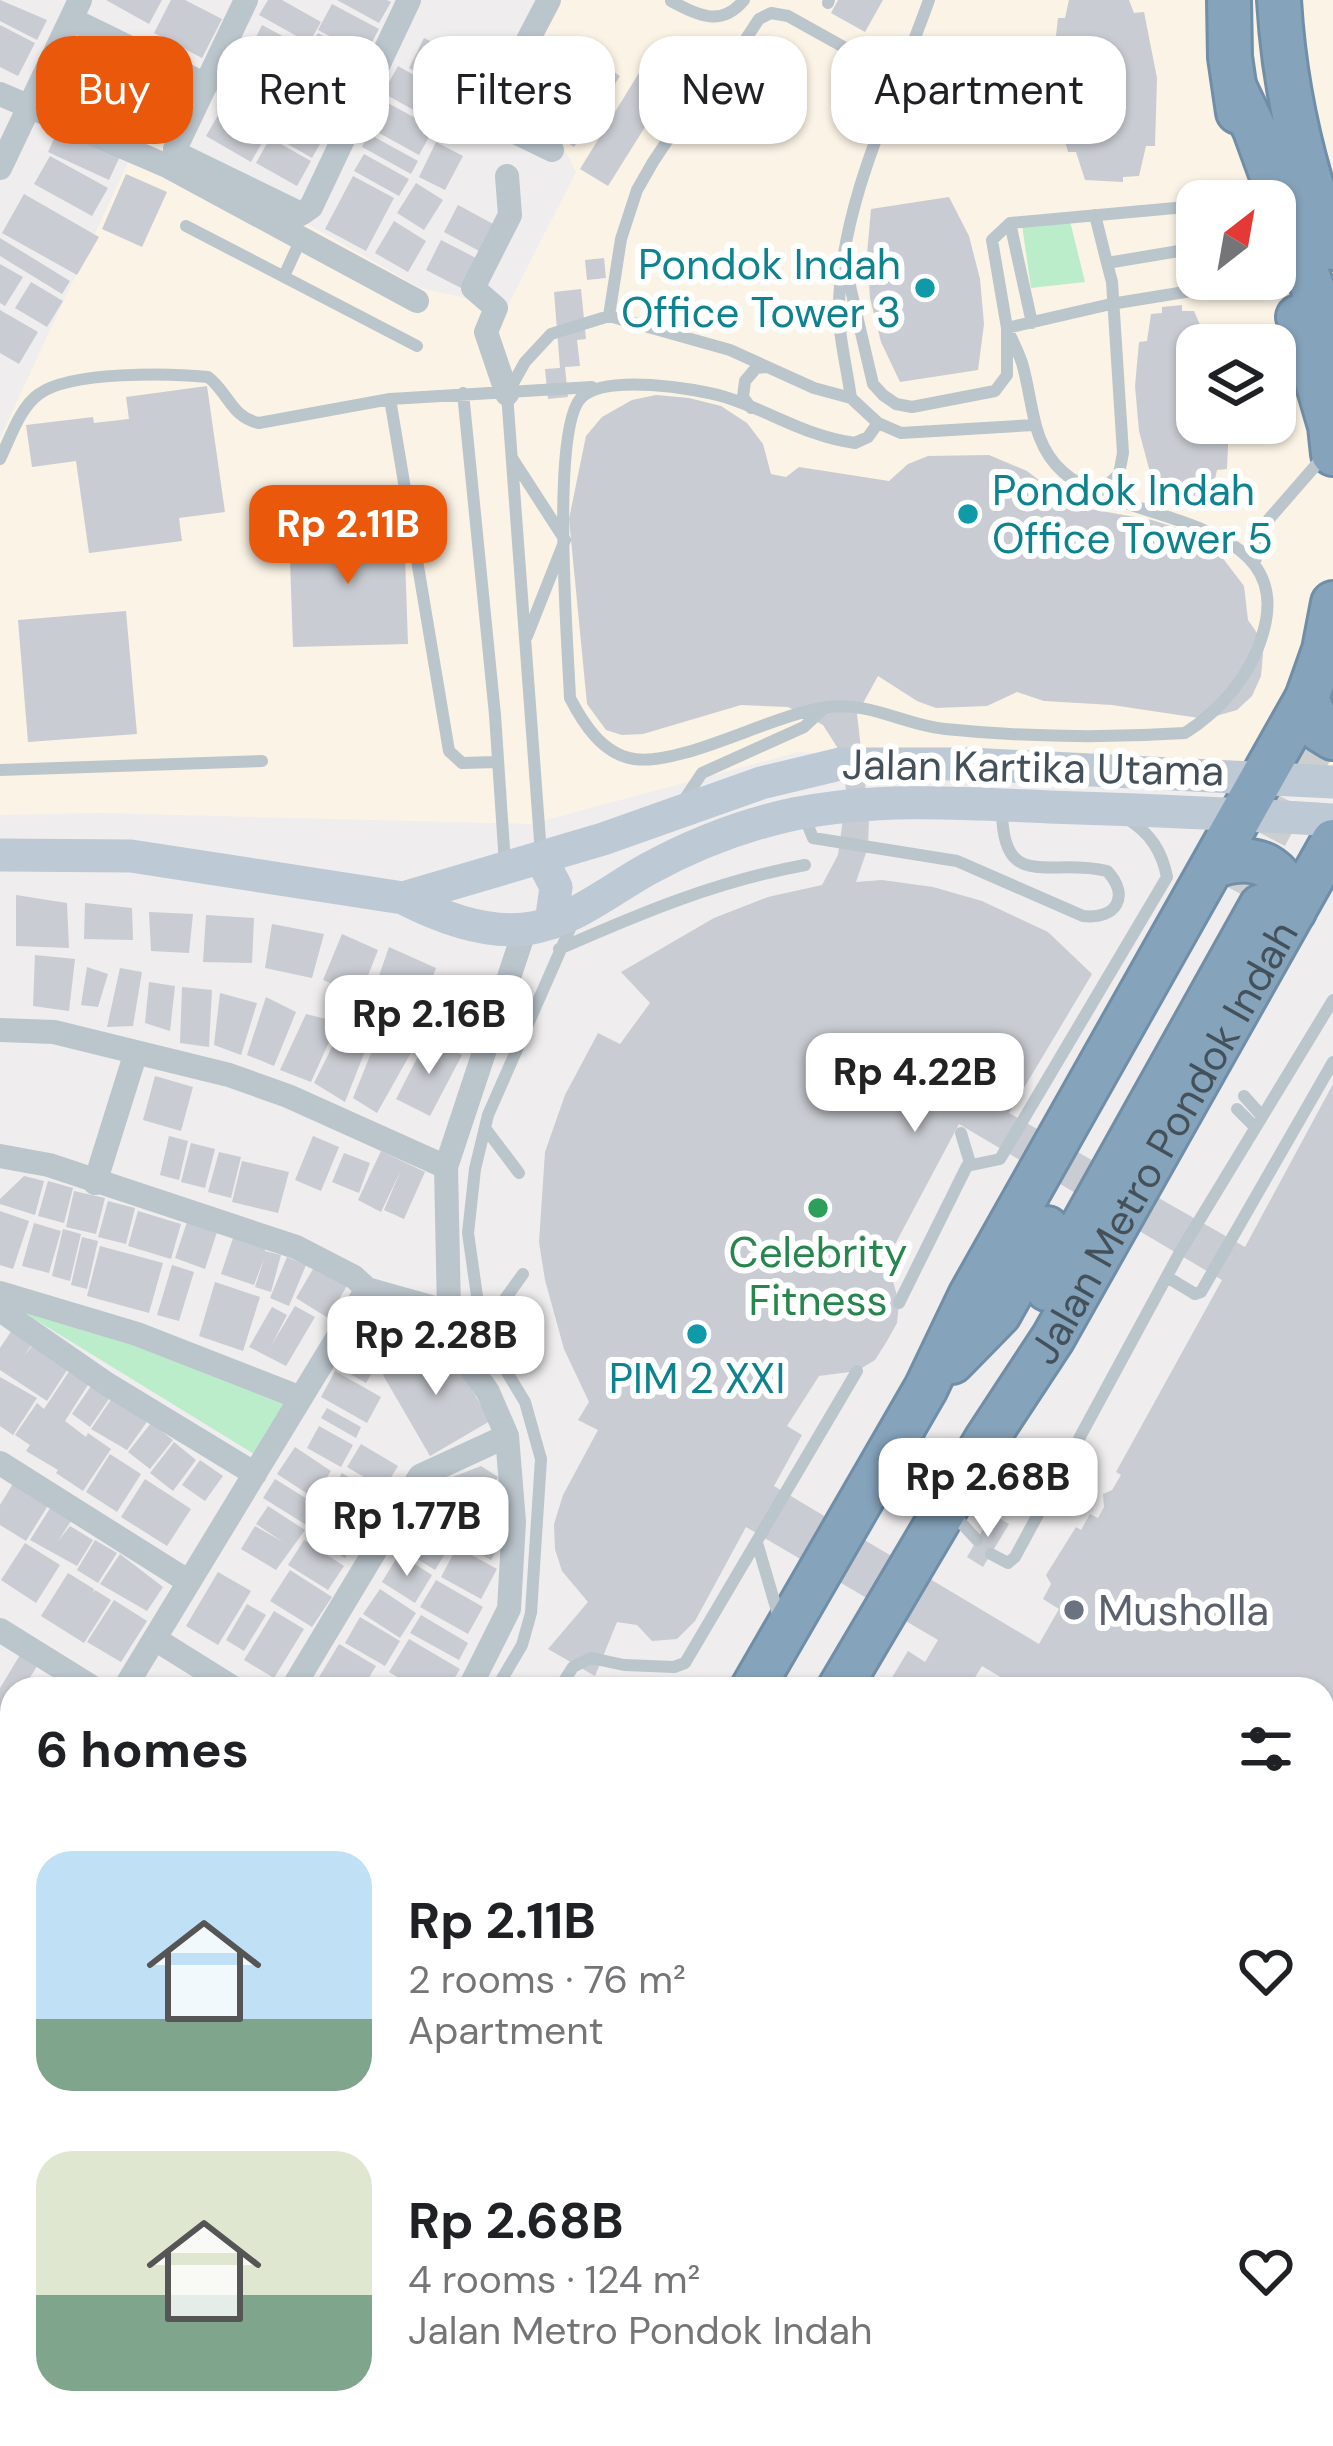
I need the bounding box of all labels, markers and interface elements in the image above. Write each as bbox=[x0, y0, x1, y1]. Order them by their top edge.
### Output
chip: Buy bbox=[36, 36, 193, 144]
chip: Rent bbox=[217, 36, 389, 144]
chip: Filters bbox=[413, 36, 615, 144]
chip: New bbox=[639, 36, 807, 144]
chip: Apartment bbox=[831, 36, 1126, 144]
north arrow bbox=[1176, 180, 1296, 300]
map controls bbox=[1176, 180, 1296, 444]
place label: Pondok Indah Office Tower 3 bbox=[621, 237, 901, 340]
marker: Pondok Indah Office Tower 3 bbox=[912, 275, 938, 301]
button: layers bbox=[1176, 324, 1296, 444]
place label: Pondok Indah Office Tower 5 bbox=[992, 463, 1273, 566]
pin: Rp 2.11B bbox=[224, 485, 472, 587]
text: Rp 2.11B bbox=[276, 498, 420, 549]
marker: Pondok Indah Office Tower 5 bbox=[955, 501, 981, 527]
street label: Jalan Kartika Utama bbox=[842, 737, 1224, 798]
street label: Jalan Metro Pondok Indah bbox=[1017, 911, 1311, 1375]
pin: Rp 2.16B bbox=[305, 975, 553, 1077]
text: Rp 2.16B bbox=[352, 988, 506, 1039]
pin: Rp 4.22B bbox=[791, 1033, 1039, 1135]
text: Rp 4.22B bbox=[833, 1046, 997, 1097]
marker: Celebrity Fitness bbox=[805, 1195, 831, 1221]
place label: Celebrity Fitness bbox=[729, 1225, 907, 1328]
pin: Rp 2.28B bbox=[312, 1296, 560, 1398]
text: Rp 2.28B bbox=[354, 1309, 518, 1360]
marker: PIM 2 XXI bbox=[684, 1321, 710, 1347]
place label: PIM 2 XXI bbox=[609, 1351, 785, 1406]
pin: Rp 2.68B bbox=[864, 1438, 1112, 1540]
text: Rp 2.68B bbox=[906, 1451, 1070, 1502]
pin: Rp 1.77B bbox=[283, 1477, 531, 1579]
text: Rp 1.77B bbox=[333, 1490, 481, 1541]
place label: Musholla bbox=[1098, 1583, 1269, 1638]
marker: Musholla bbox=[1061, 1597, 1087, 1623]
text: 6 homes bbox=[36, 1716, 249, 1783]
icon: filters bbox=[1233, 1716, 1299, 1782]
text: Rp 2.11B bbox=[408, 1887, 596, 1954]
icon: home bbox=[132, 1899, 276, 2043]
icon: heart bbox=[1233, 1938, 1299, 2004]
text: 2 rooms · 76 m² bbox=[408, 1954, 686, 2005]
text: Apartment bbox=[408, 2005, 604, 2056]
text: Rp 2.68B bbox=[408, 2187, 623, 2254]
icon: home bbox=[132, 2199, 276, 2343]
icon: heart bbox=[1233, 2238, 1299, 2304]
text: 4 rooms · 124 m² bbox=[408, 2254, 700, 2305]
text: Jalan Metro Pondok Indah bbox=[408, 2305, 872, 2356]

